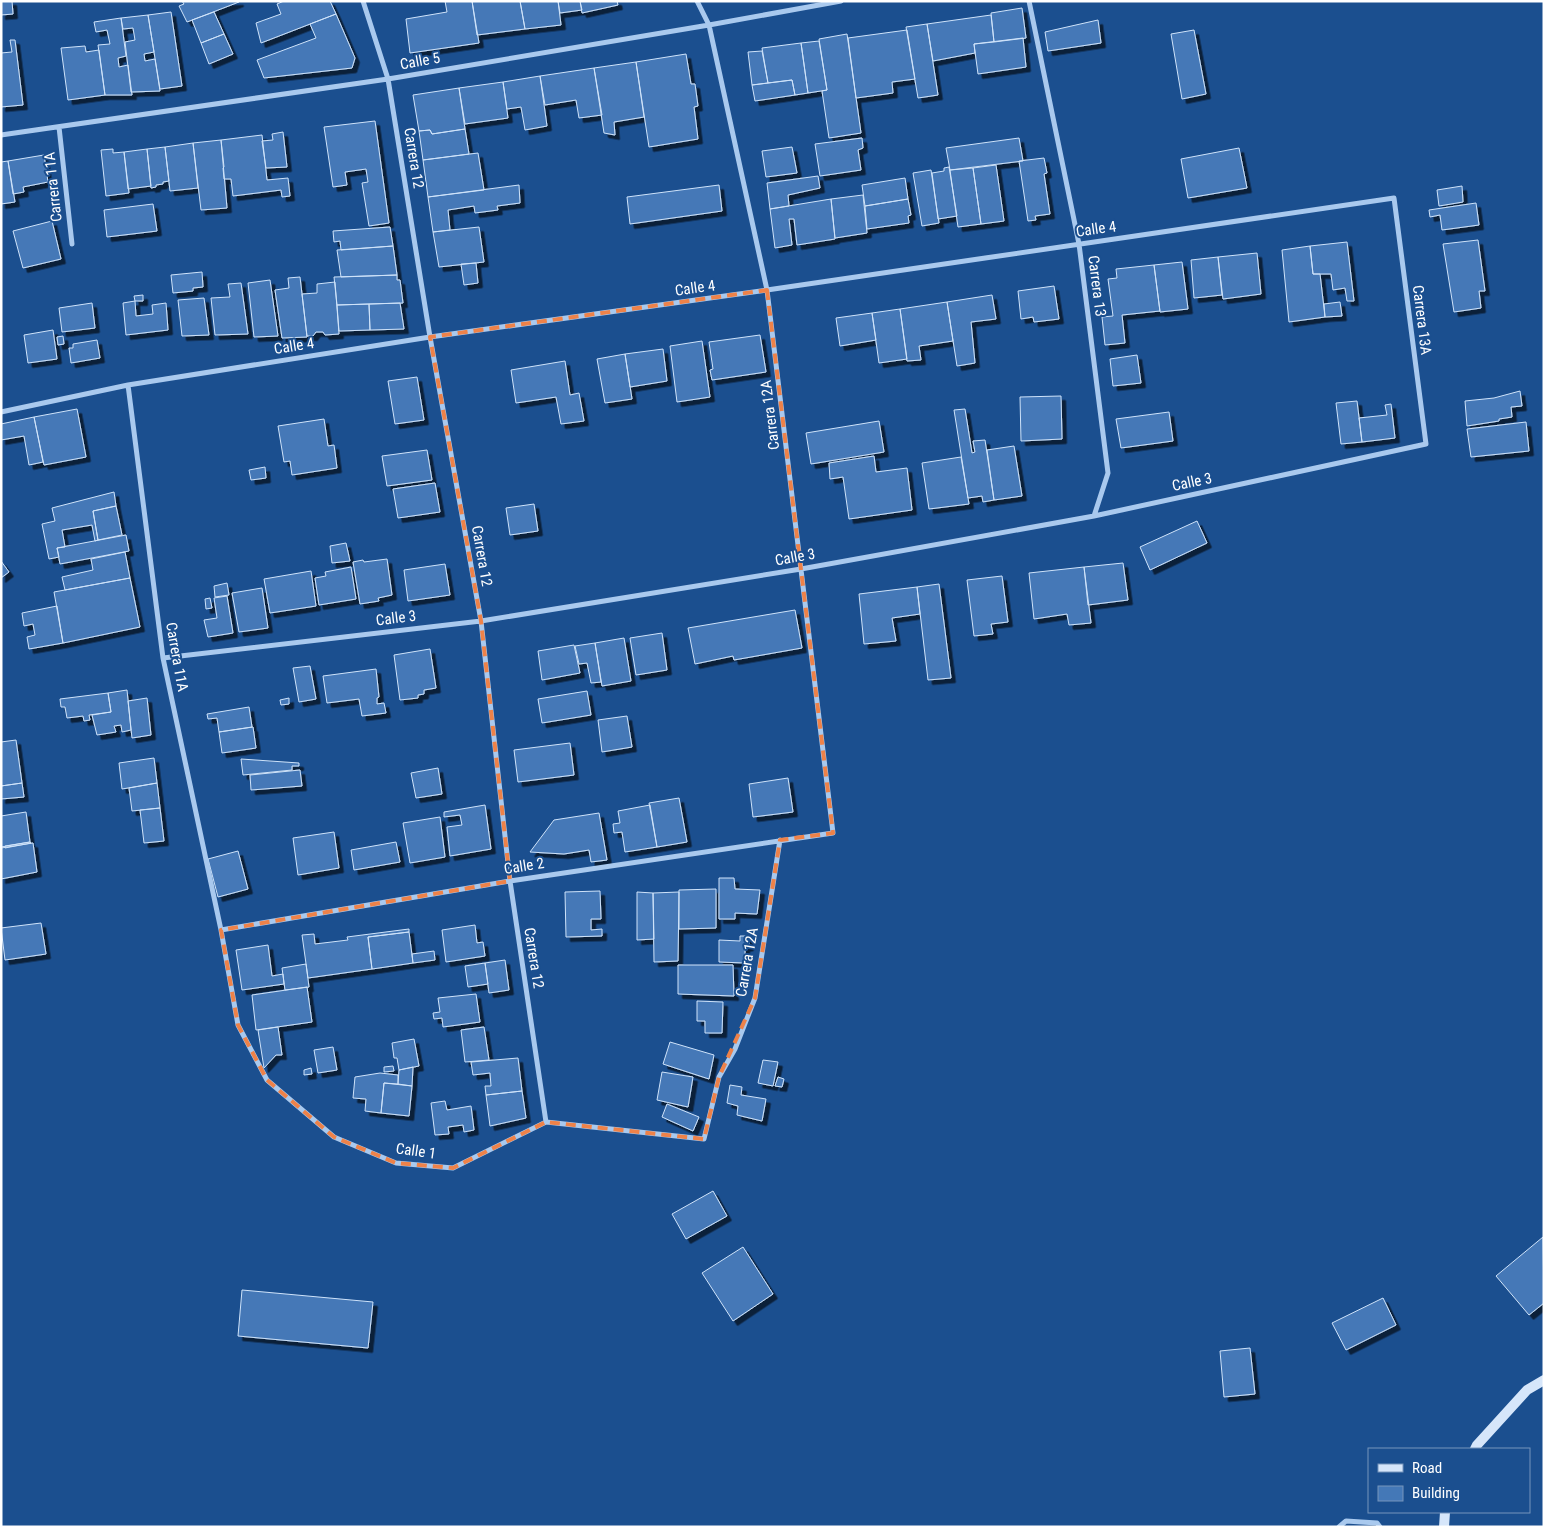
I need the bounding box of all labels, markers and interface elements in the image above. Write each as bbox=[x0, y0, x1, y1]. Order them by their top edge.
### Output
street label: Calle 5 bbox=[399, 49, 441, 73]
street label: Carrera 12 bbox=[400, 126, 428, 190]
street label: Carrera 11A bbox=[40, 151, 66, 223]
street label: Calle 4 bbox=[1075, 217, 1117, 241]
street label: Carrera 13 bbox=[1084, 254, 1110, 318]
street label: Calle 4 bbox=[674, 276, 716, 300]
street label: Carrera 13A bbox=[1409, 284, 1435, 356]
street label: Calle 4 bbox=[273, 334, 315, 358]
street label: Carrera 12A bbox=[757, 379, 783, 451]
street label: Calle 3 bbox=[1170, 469, 1214, 495]
street label: Carrera 12 bbox=[468, 524, 496, 588]
street label: Calle 3 bbox=[774, 545, 816, 569]
street label: Calle 3 bbox=[375, 607, 417, 629]
street label: Carrera 11A bbox=[162, 621, 192, 693]
street label: Calle 2 bbox=[503, 854, 545, 878]
street label: Carrera 12 bbox=[520, 926, 548, 990]
street label: Carrera 12A bbox=[732, 926, 762, 998]
street label: Calle 1 bbox=[395, 1139, 437, 1163]
legend bbox=[1368, 1448, 1530, 1513]
text: Road bbox=[1412, 1459, 1442, 1477]
text: Building bbox=[1412, 1484, 1460, 1502]

